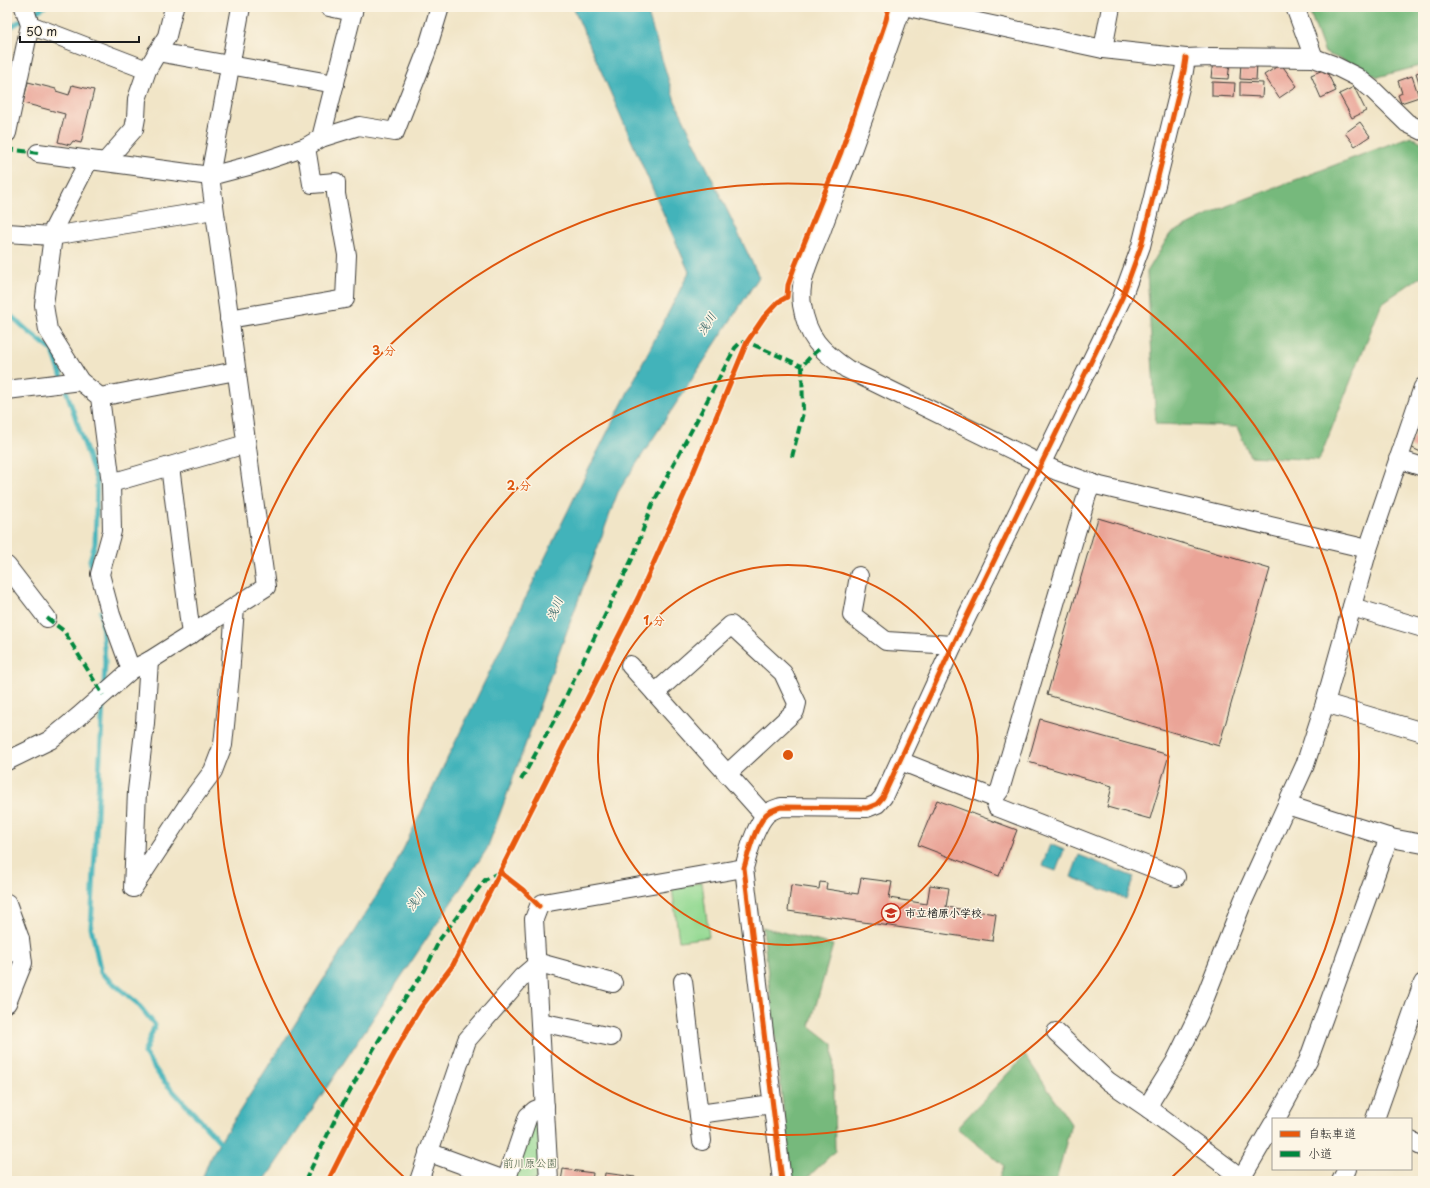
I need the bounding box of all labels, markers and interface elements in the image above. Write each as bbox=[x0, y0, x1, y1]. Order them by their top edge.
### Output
scale bar bbox=[20, 18, 139, 44]
text: 50 m bbox=[26, 22, 57, 40]
water label: 浅川 bbox=[692, 309, 720, 338]
text: 3 分 bbox=[372, 341, 396, 359]
text: 2 分 bbox=[507, 476, 531, 494]
water label: 浅川 bbox=[541, 594, 567, 623]
text: 1 分 bbox=[643, 611, 665, 629]
centre of rings bbox=[781, 748, 795, 762]
water label: 浅川 bbox=[401, 884, 429, 914]
school or university icon: 市立楢原小学校 bbox=[880, 902, 902, 924]
place label: 市立楢原小学校 bbox=[905, 904, 982, 921]
legend bbox=[1272, 1118, 1412, 1170]
text: 自転車道 bbox=[1308, 1124, 1356, 1142]
text: 小道 bbox=[1308, 1144, 1332, 1162]
park label: 前川原公園 bbox=[503, 1154, 558, 1171]

